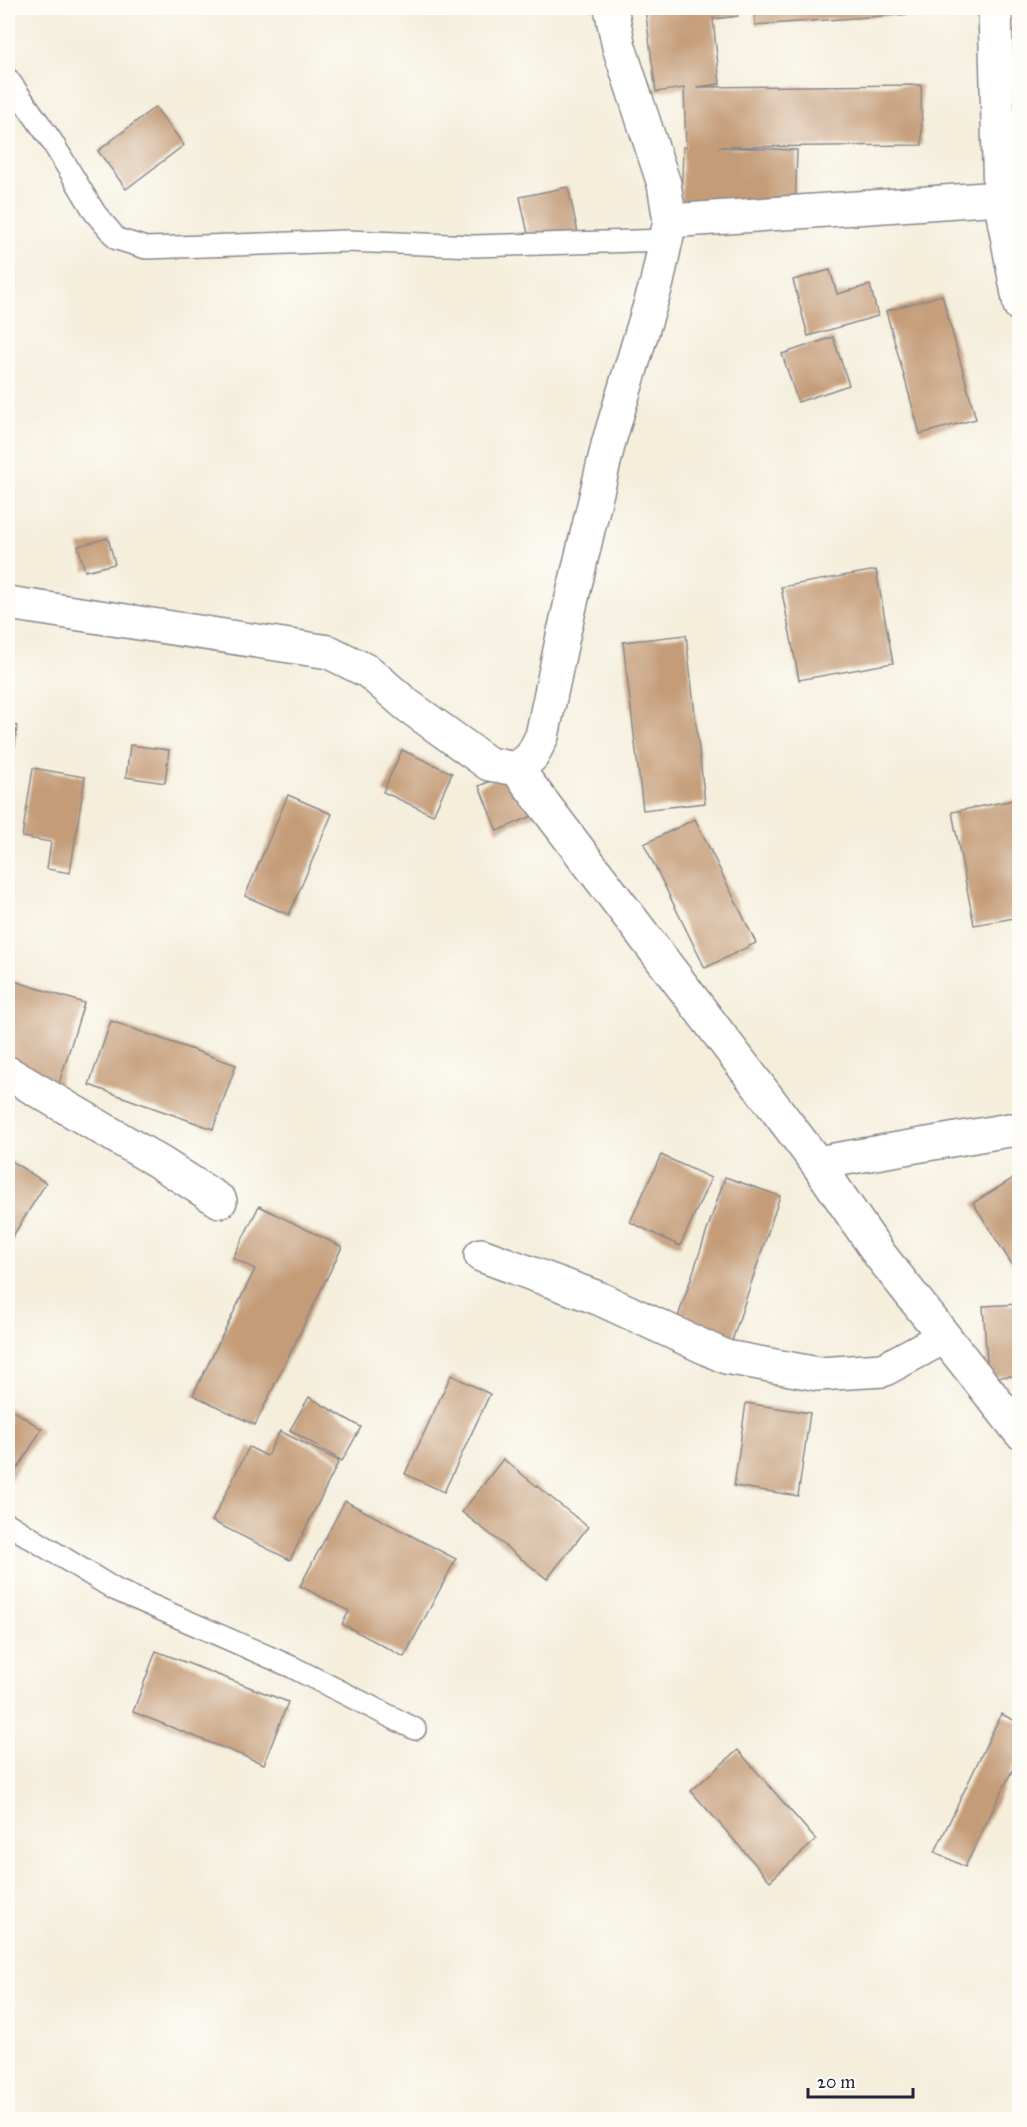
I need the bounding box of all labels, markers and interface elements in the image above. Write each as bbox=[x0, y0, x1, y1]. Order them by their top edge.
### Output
scale bar bbox=[808, 2061, 913, 2099]
text: 20 m bbox=[817, 2071, 855, 2093]

